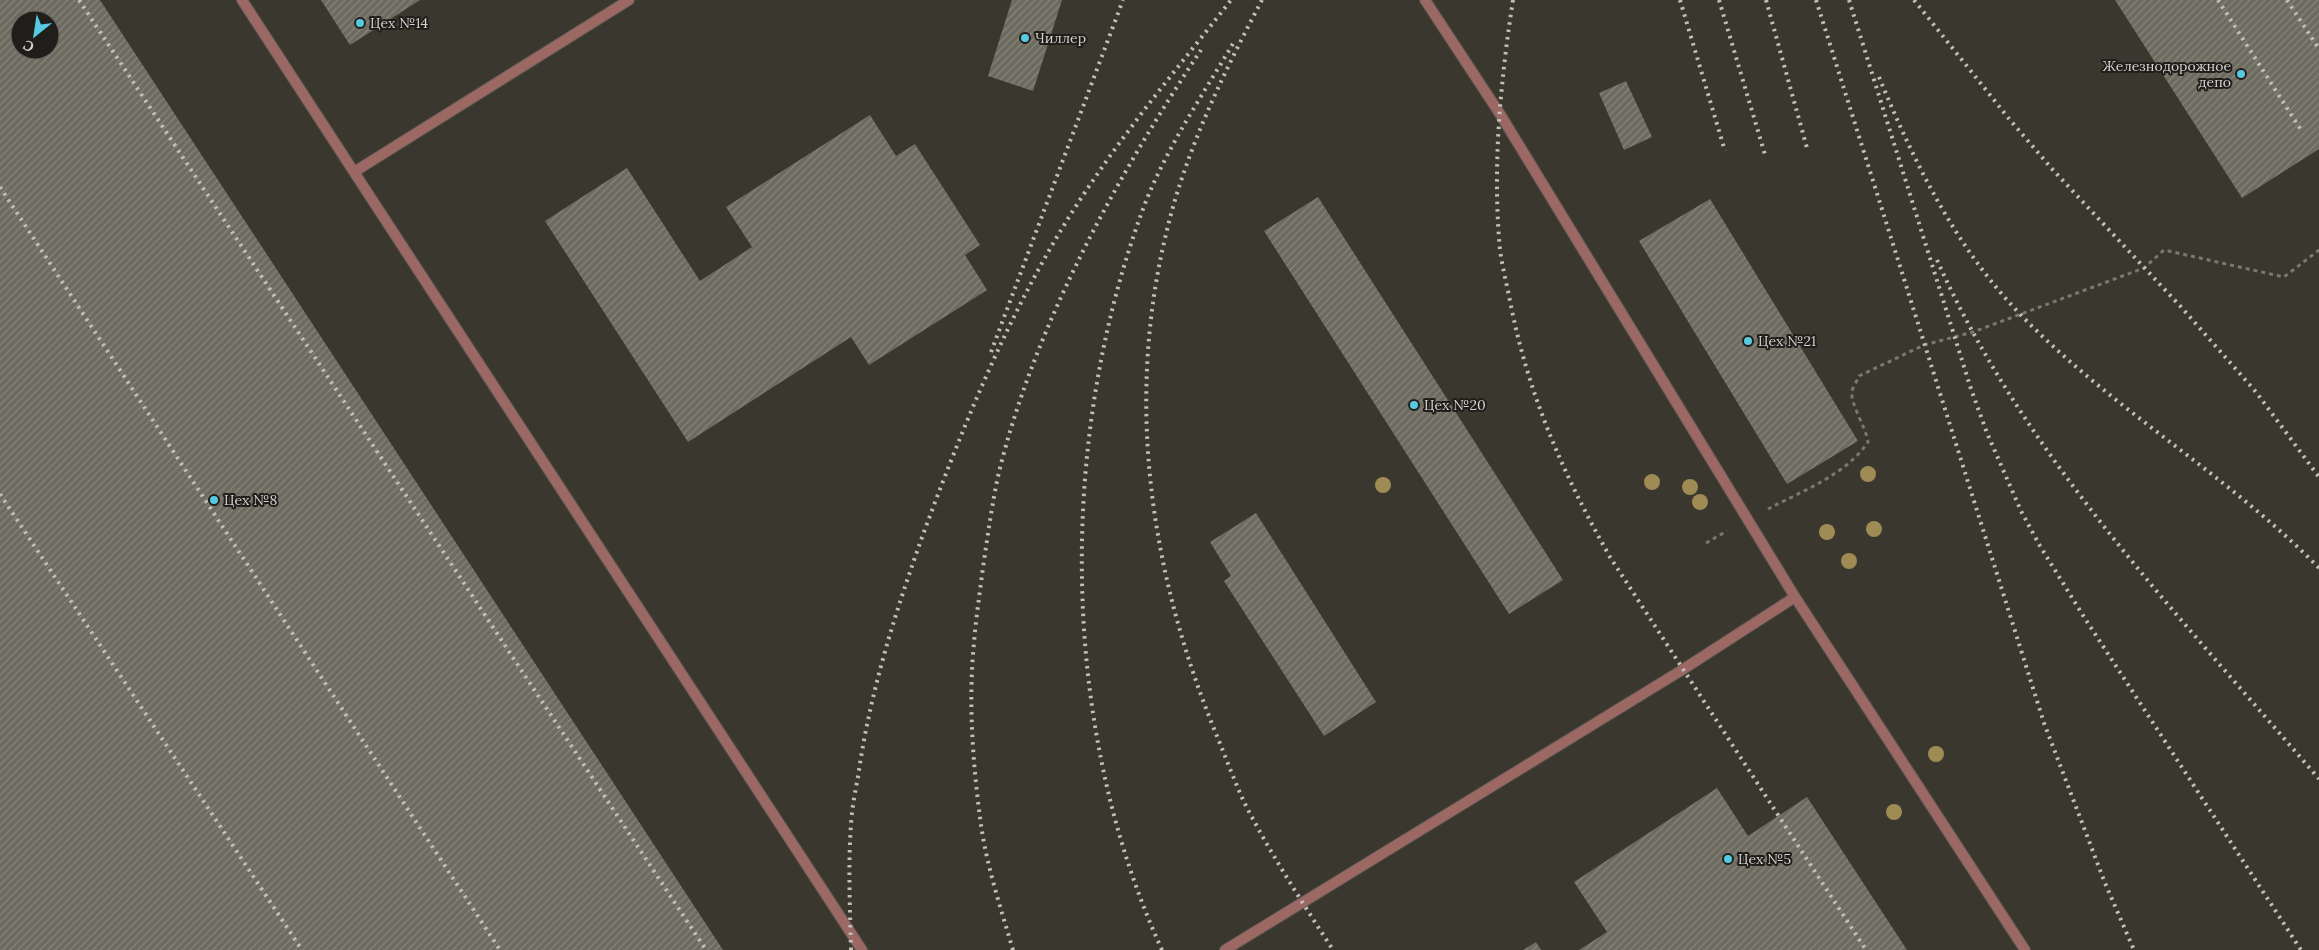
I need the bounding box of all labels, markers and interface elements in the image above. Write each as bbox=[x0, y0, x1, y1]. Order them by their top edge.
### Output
north arrow bbox=[10, 10, 60, 60]
place label: Цех №14 bbox=[370, 14, 428, 32]
marker: Цех №14 bbox=[354, 17, 366, 29]
place label: Чиллер bbox=[1035, 29, 1086, 47]
marker: Чиллер bbox=[1019, 32, 1031, 44]
text: С bbox=[20, 36, 37, 56]
place label: Железнодорожное депо bbox=[2103, 57, 2231, 91]
marker: Железнодорожное депо bbox=[2235, 68, 2247, 80]
place label: Цех №21 bbox=[1758, 332, 1816, 350]
marker: Цех №21 bbox=[1742, 335, 1754, 347]
place label: Цех №20 bbox=[1424, 396, 1486, 414]
marker: Цех №20 bbox=[1408, 399, 1420, 411]
place label: Цех №8 bbox=[224, 491, 277, 509]
marker: Цех №8 bbox=[208, 494, 220, 506]
place label: Цех №5 bbox=[1738, 850, 1791, 868]
marker: Цех №5 bbox=[1722, 853, 1734, 865]

